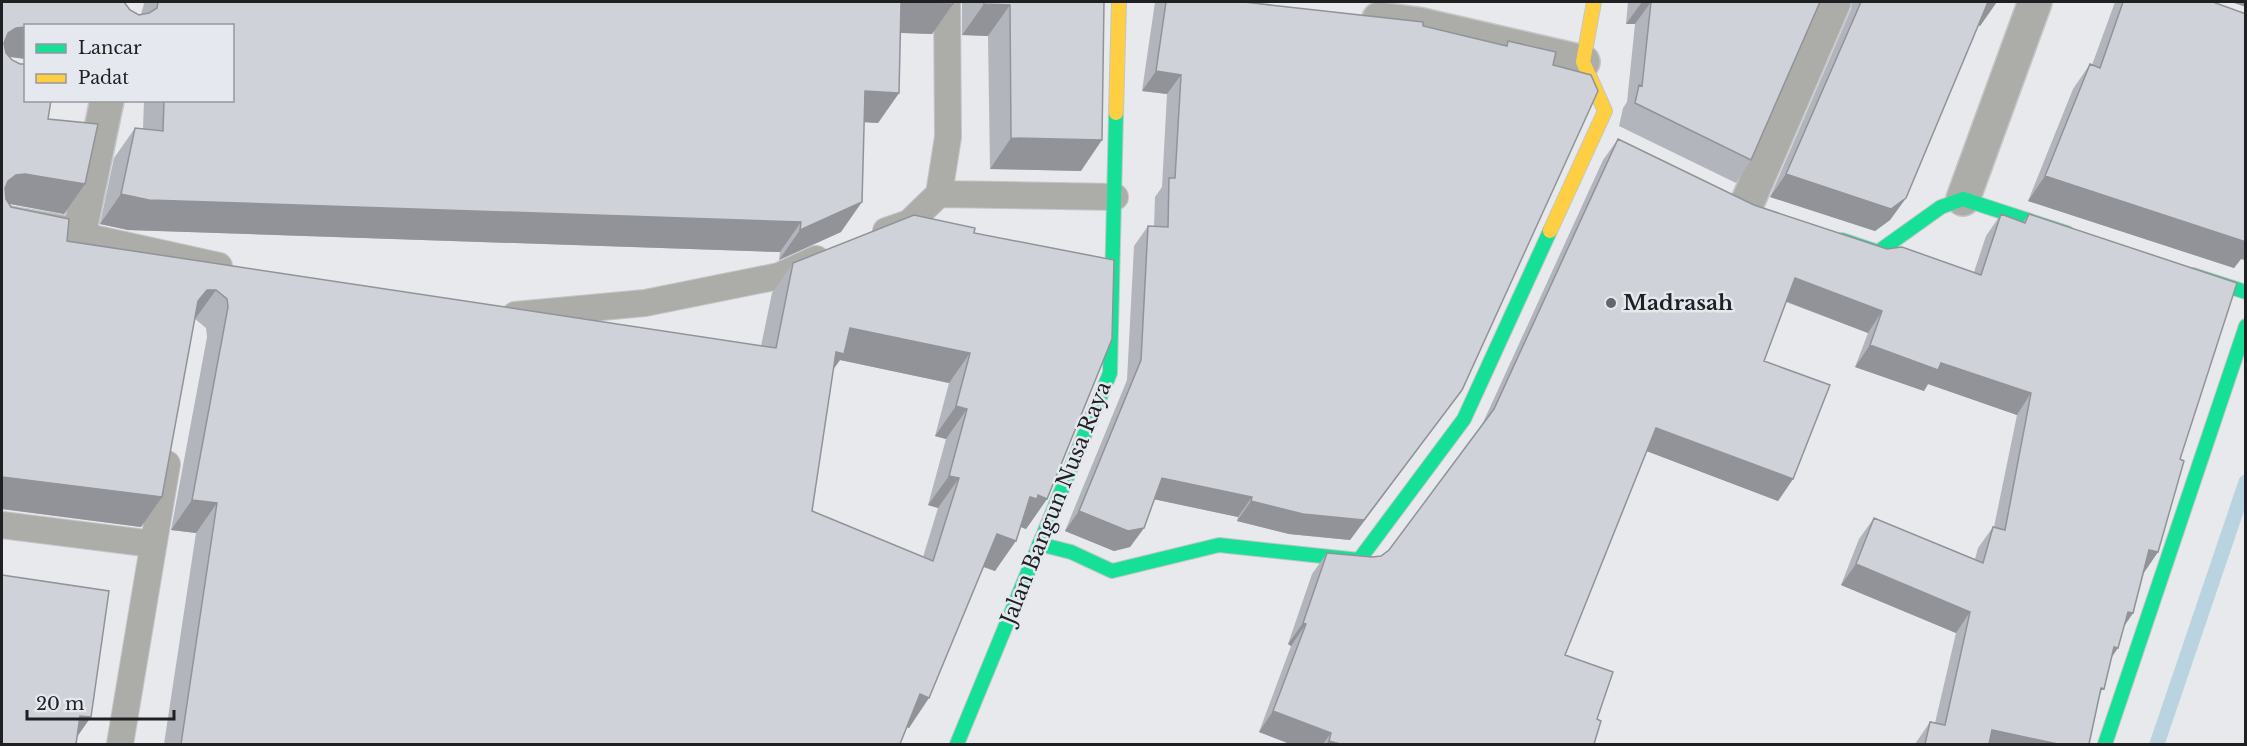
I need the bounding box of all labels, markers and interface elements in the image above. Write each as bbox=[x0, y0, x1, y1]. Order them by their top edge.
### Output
legend bbox=[24, 24, 234, 102]
text: Lancar bbox=[78, 37, 142, 59]
text: Padat bbox=[78, 67, 129, 89]
place label: Madrasah bbox=[1623, 290, 1733, 316]
marker: Madrasah bbox=[1604, 296, 1618, 310]
street label: Jalan Bangun Nusa Raya bbox=[994, 377, 1117, 631]
scale bar bbox=[27, 683, 174, 721]
text: 20 m bbox=[36, 693, 84, 715]

